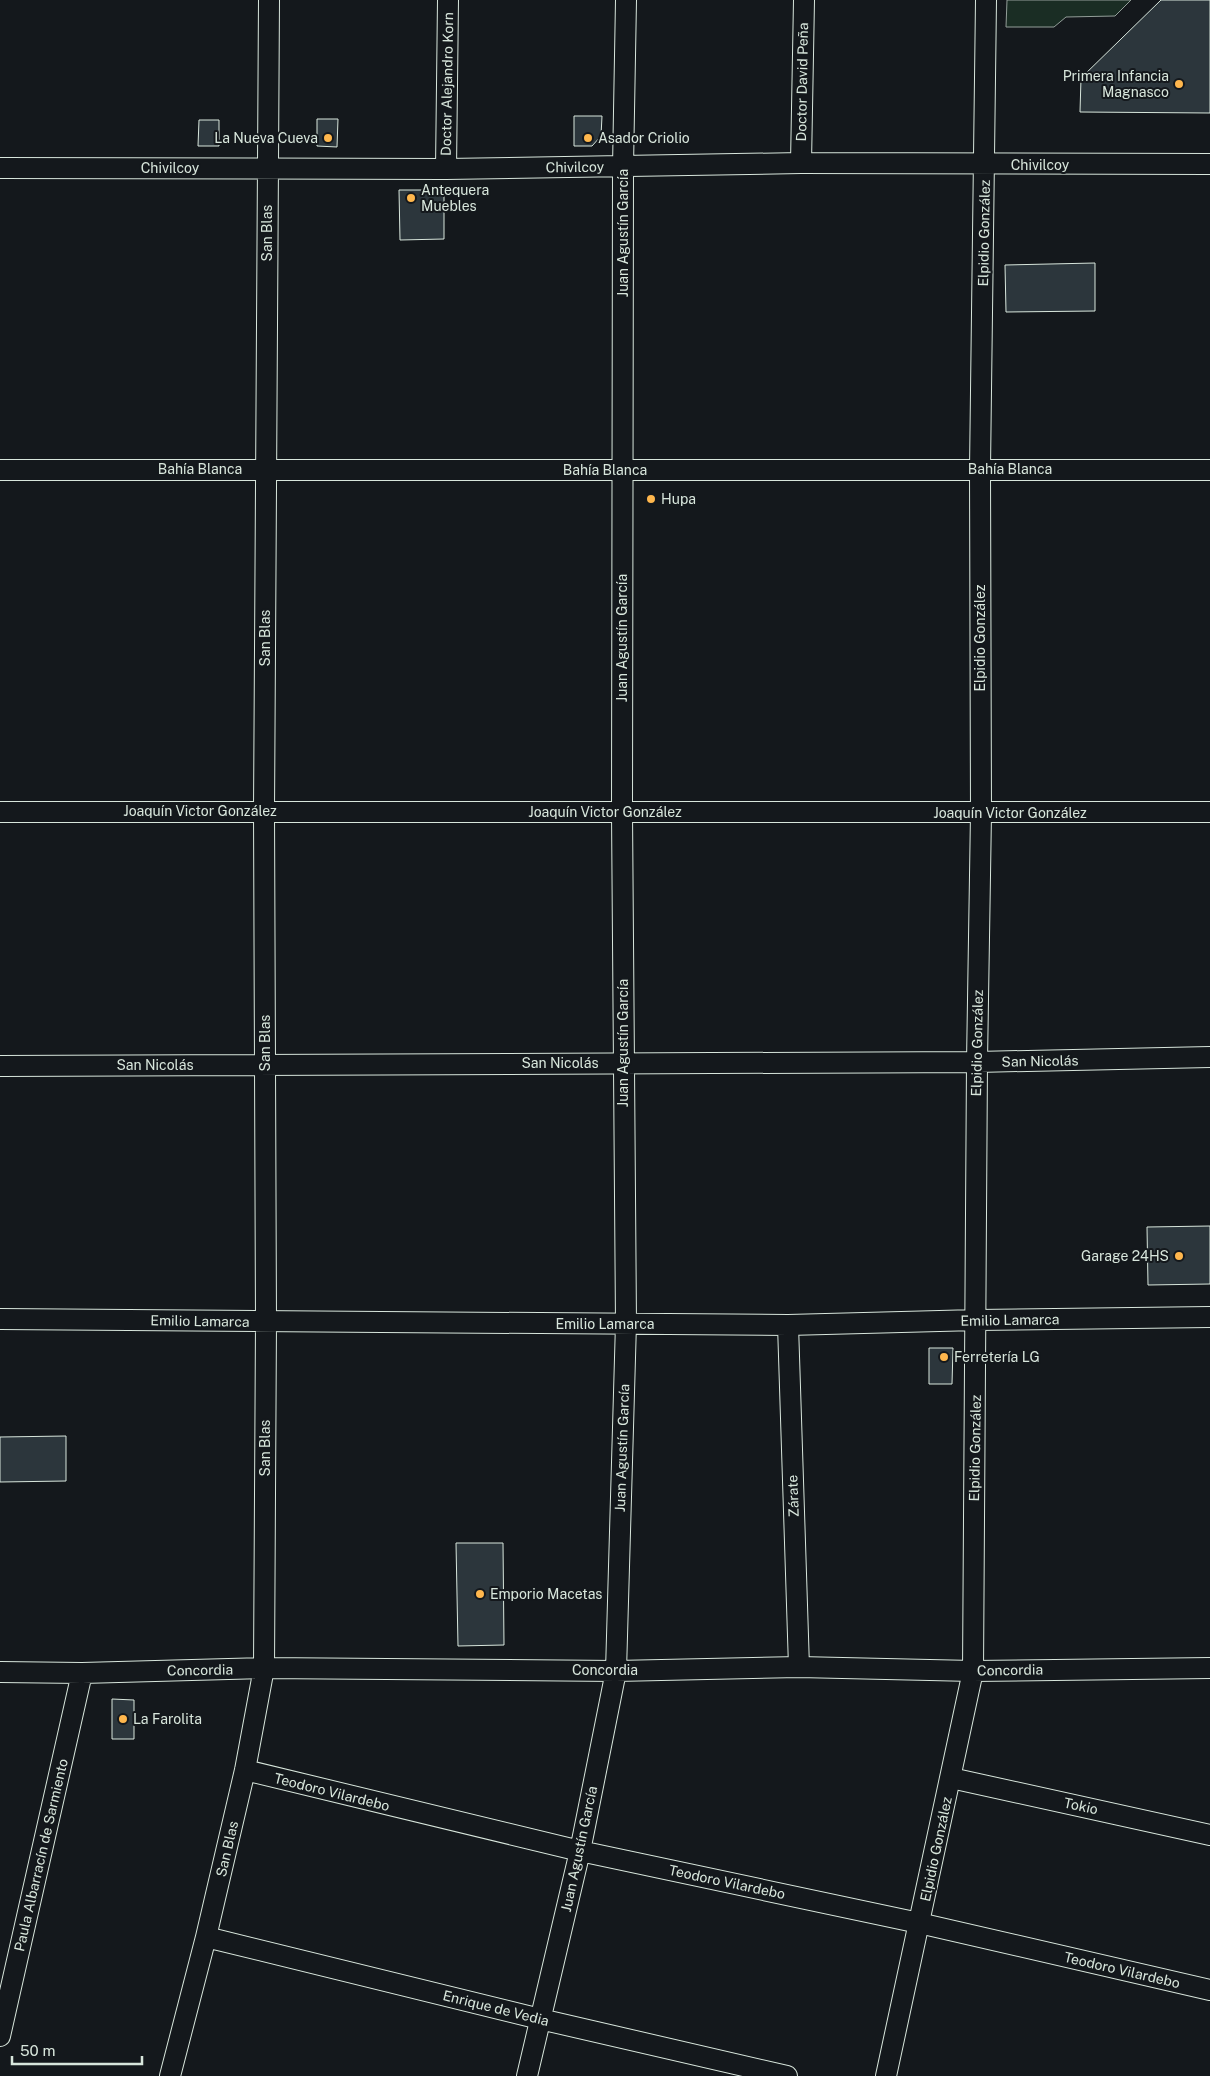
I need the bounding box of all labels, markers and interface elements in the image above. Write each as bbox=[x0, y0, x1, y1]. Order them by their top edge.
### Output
street label: Doctor Alejandro Korn bbox=[438, 12, 456, 156]
street label: Doctor David Peña bbox=[793, 22, 811, 142]
place label: Primera Infancia Magnasco bbox=[1063, 68, 1169, 100]
marker: Primera Infancia Magnasco bbox=[1173, 78, 1185, 90]
place label: La Nueva Cueva bbox=[214, 130, 318, 146]
place label: Asador Criolio bbox=[598, 130, 690, 146]
marker: La Nueva Cueva bbox=[322, 132, 334, 144]
marker: Asador Criolio bbox=[582, 132, 594, 144]
street label: Chivilcoy bbox=[1011, 157, 1070, 173]
street label: Chivilcoy bbox=[546, 158, 605, 176]
street label: Chivilcoy bbox=[141, 160, 200, 176]
street label: Juan Agustín García bbox=[615, 169, 631, 297]
street label: Elpidio González bbox=[975, 179, 993, 287]
place label: Antequera Muebles bbox=[421, 182, 489, 214]
marker: Antequera Muebles bbox=[405, 192, 417, 204]
street label: San Blas bbox=[259, 205, 275, 261]
street label: Bahía Blanca bbox=[158, 461, 242, 477]
street label: Bahía Blanca bbox=[968, 461, 1052, 477]
street label: Bahía Blanca bbox=[563, 462, 647, 478]
place label: Hupa bbox=[661, 491, 696, 507]
marker: Hupa bbox=[645, 493, 657, 505]
street label: Juan Agustín García bbox=[614, 574, 630, 702]
street label: Elpidio González bbox=[972, 584, 988, 691]
street label: San Blas bbox=[257, 610, 273, 666]
street label: Joaquín Victor González bbox=[123, 803, 277, 819]
street label: Joaquín Victor González bbox=[528, 804, 682, 820]
street label: Joaquín Victor González bbox=[933, 805, 1087, 821]
street label: Juan Agustín García bbox=[615, 979, 631, 1107]
street label: Elpidio González bbox=[968, 989, 986, 1097]
street label: San Blas bbox=[257, 1015, 273, 1071]
street label: San Nicolás bbox=[1001, 1052, 1079, 1070]
street label: San Nicolás bbox=[522, 1055, 598, 1071]
street label: San Nicolás bbox=[117, 1057, 193, 1073]
place label: Garage 24HS bbox=[1081, 1248, 1169, 1264]
marker: Garage 24HS bbox=[1173, 1250, 1185, 1262]
street label: Emilio Lamarca bbox=[960, 1311, 1060, 1329]
street label: Emilio Lamarca bbox=[150, 1312, 250, 1330]
street label: Emilio Lamarca bbox=[555, 1316, 655, 1332]
place label: Ferretería LG bbox=[954, 1349, 1040, 1365]
marker: Ferretería LG bbox=[938, 1351, 950, 1363]
street label: Juan Agustín García bbox=[612, 1384, 632, 1512]
street label: Elpidio González bbox=[966, 1394, 984, 1502]
street label: San Blas bbox=[257, 1420, 273, 1476]
street label: Zárate bbox=[784, 1474, 802, 1518]
place label: Emporio Macetas bbox=[490, 1586, 602, 1602]
marker: Emporio Macetas bbox=[474, 1588, 486, 1600]
street label: Concordia bbox=[167, 1661, 233, 1679]
street label: Concordia bbox=[977, 1661, 1043, 1679]
street label: Concordia bbox=[572, 1662, 638, 1678]
place label: La Farolita bbox=[133, 1711, 202, 1727]
marker: La Farolita bbox=[117, 1713, 129, 1725]
street label: Paula Albarracín de Sarmiento bbox=[11, 1757, 71, 1953]
street label: Teodoro Vilardebo bbox=[273, 1770, 392, 1814]
street label: Juan Agustín García bbox=[558, 1784, 600, 1914]
street label: Elpidio González bbox=[917, 1795, 955, 1903]
street label: Tokio bbox=[1062, 1795, 1100, 1817]
street label: San Blas bbox=[213, 1819, 241, 1879]
street label: Teodoro Vilardebo bbox=[667, 1862, 787, 1902]
street label: Teodoro Vilardebo bbox=[1062, 1949, 1182, 1991]
street label: Enrique de Vedia bbox=[441, 1987, 551, 2029]
scale bar bbox=[12, 2034, 142, 2066]
text: 50 m bbox=[20, 2042, 55, 2059]

